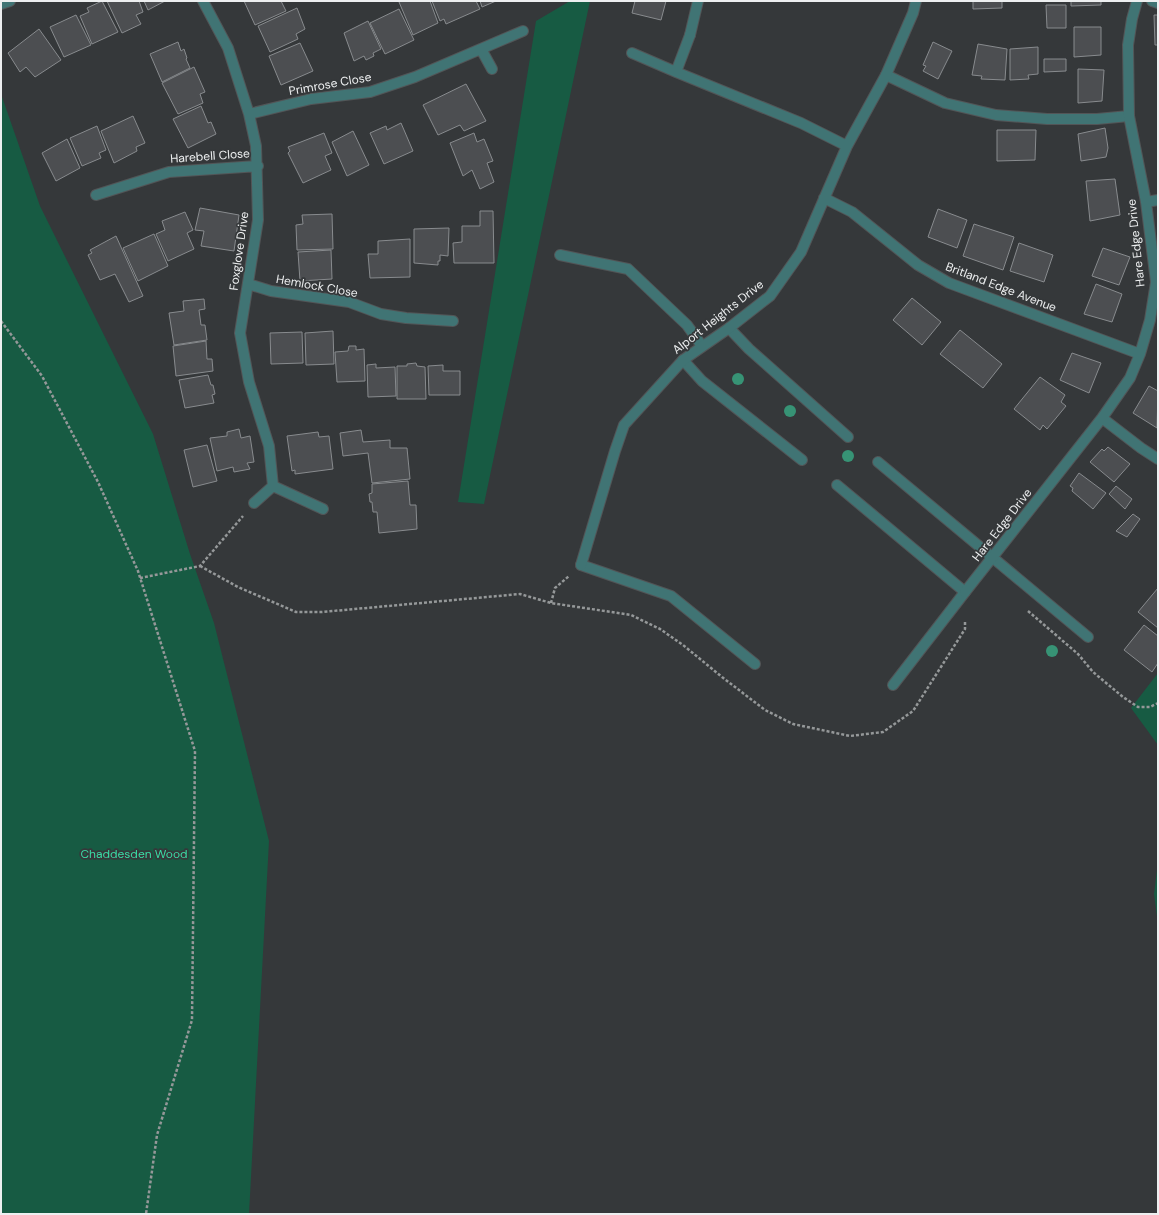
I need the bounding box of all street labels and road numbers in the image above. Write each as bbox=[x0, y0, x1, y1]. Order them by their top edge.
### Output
street label: Primrose Close bbox=[287, 69, 373, 99]
street label: Harebell Close bbox=[170, 145, 251, 167]
street label: Hare Edge Drive bbox=[1123, 198, 1149, 288]
street label: Foxglove Drive bbox=[226, 210, 252, 292]
street label: Britland Edge Avenue bbox=[943, 258, 1059, 316]
street label: Hemlock Close bbox=[275, 271, 359, 301]
street label: Alport Heights Drive bbox=[669, 276, 767, 358]
street label: Hare Edge Drive bbox=[969, 485, 1036, 565]

